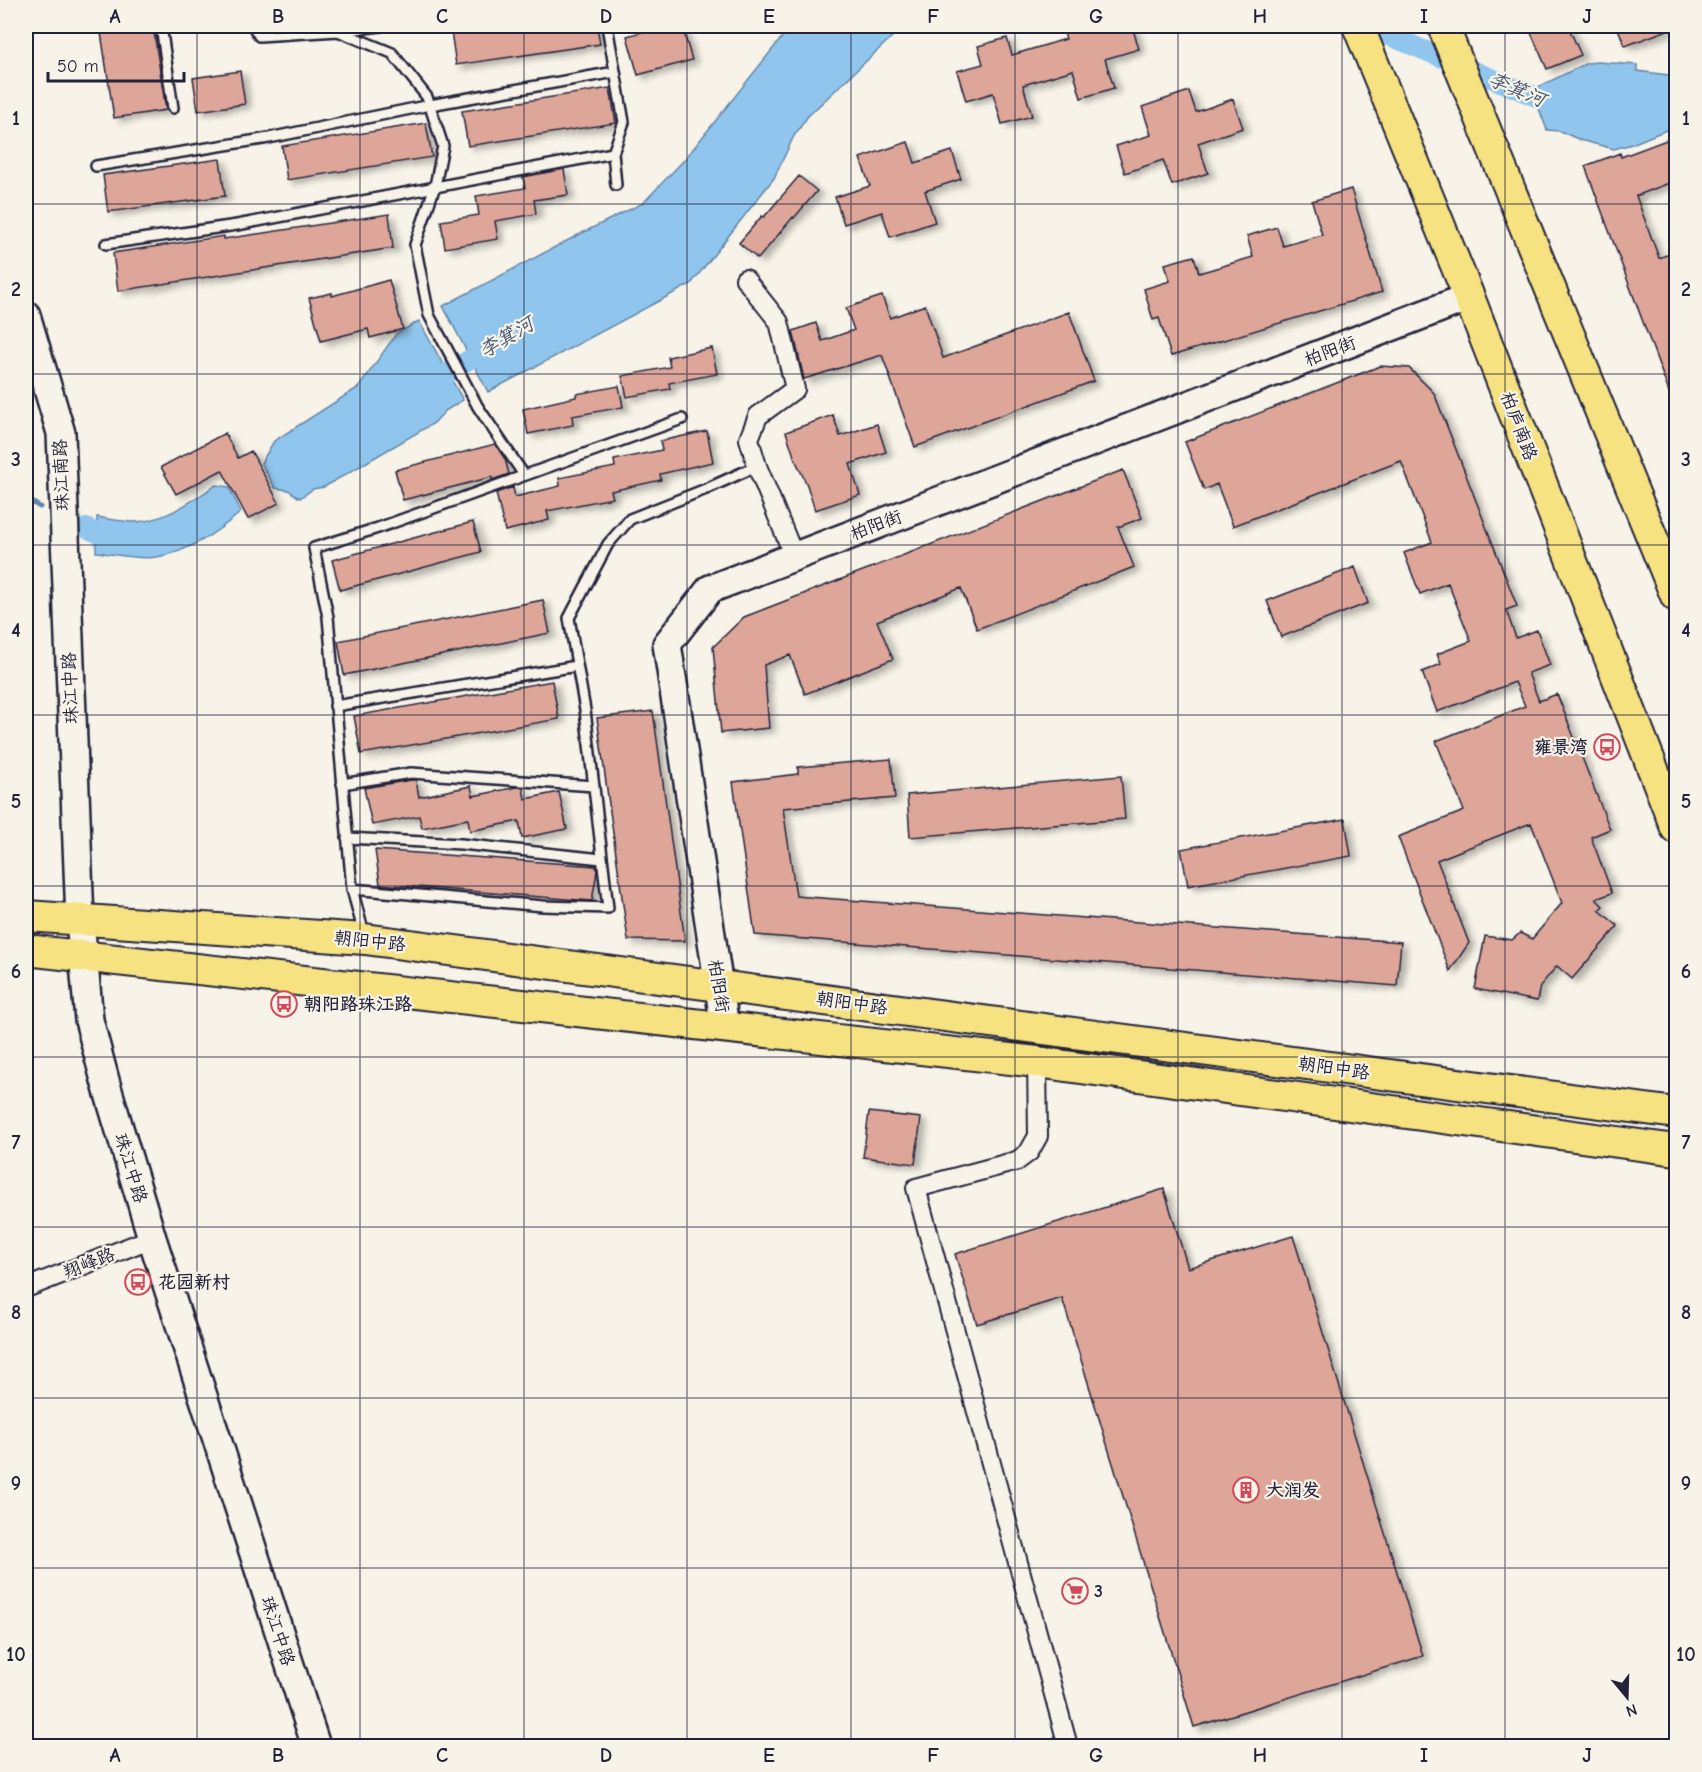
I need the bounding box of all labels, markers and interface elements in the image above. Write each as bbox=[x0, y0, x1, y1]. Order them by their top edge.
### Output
text: A bbox=[109, 5, 121, 28]
text: B bbox=[272, 5, 284, 28]
text: C bbox=[436, 5, 448, 28]
text: D bbox=[600, 5, 612, 28]
text: E bbox=[763, 5, 775, 28]
text: F bbox=[927, 5, 939, 28]
text: G bbox=[1089, 5, 1103, 28]
text: H bbox=[1253, 5, 1267, 28]
text: I bbox=[1420, 5, 1428, 28]
text: J bbox=[1582, 5, 1592, 28]
scale bar bbox=[48, 45, 184, 83]
text: 50 m bbox=[57, 56, 99, 77]
water label: 李箕河 bbox=[1485, 67, 1552, 113]
text: 1 bbox=[12, 107, 20, 130]
text: 1 bbox=[1682, 107, 1690, 130]
text: 2 bbox=[11, 278, 21, 301]
text: 2 bbox=[1681, 278, 1691, 301]
water label: 李箕河 bbox=[475, 311, 540, 363]
street label: 柏阳街 bbox=[1301, 332, 1359, 371]
street label: 柏庐南路 bbox=[1496, 389, 1541, 464]
street label: 珠江南路 bbox=[50, 439, 73, 511]
text: 3 bbox=[11, 448, 21, 471]
text: 3 bbox=[1681, 448, 1691, 471]
street label: 柏阳街 bbox=[847, 506, 905, 545]
text: 4 bbox=[11, 619, 21, 642]
text: 4 bbox=[1681, 619, 1691, 642]
street label: 珠江中路 bbox=[59, 652, 82, 724]
bus stop icon: 雍景湾 bbox=[1592, 732, 1622, 762]
place label: 雍景湾 bbox=[1534, 737, 1588, 758]
text: 5 bbox=[11, 790, 21, 813]
text: 5 bbox=[1681, 790, 1691, 813]
street label: 朝阳中路 bbox=[333, 927, 407, 956]
street label: 柏阳街 bbox=[704, 958, 733, 1014]
text: 6 bbox=[11, 960, 21, 983]
text: 6 bbox=[1681, 960, 1691, 983]
street label: 朝阳中路 bbox=[815, 988, 889, 1019]
bus stop icon: 朝阳路珠江路 bbox=[269, 989, 299, 1019]
place label: 朝阳路珠江路 bbox=[304, 994, 412, 1015]
street label: 朝阳中路 bbox=[1297, 1053, 1371, 1084]
text: 7 bbox=[12, 1131, 21, 1154]
street label: 珠江中路 bbox=[110, 1131, 151, 1206]
text: 7 bbox=[1682, 1131, 1691, 1154]
street label: 翔峰路 bbox=[60, 1244, 118, 1283]
bus stop icon: 花园新村 bbox=[123, 1267, 153, 1297]
place label: 花园新村 bbox=[158, 1272, 230, 1293]
text: 8 bbox=[11, 1301, 21, 1324]
text: 8 bbox=[1681, 1301, 1691, 1324]
text: 9 bbox=[11, 1472, 21, 1495]
text: 9 bbox=[1681, 1472, 1691, 1495]
building icon: 大润发 bbox=[1231, 1475, 1261, 1505]
place label: 大润发 bbox=[1266, 1480, 1320, 1501]
supermarket icon: 3 bbox=[1060, 1576, 1090, 1606]
place label: 3 bbox=[1094, 1581, 1103, 1602]
street label: 珠江中路 bbox=[256, 1594, 299, 1669]
text: 10 bbox=[6, 1643, 26, 1666]
text: 10 bbox=[1676, 1643, 1696, 1666]
north arrow bbox=[1597, 1667, 1657, 1727]
text: N bbox=[1624, 1700, 1639, 1720]
text: A bbox=[109, 1744, 121, 1767]
text: B bbox=[272, 1744, 284, 1767]
text: C bbox=[436, 1744, 448, 1767]
text: D bbox=[600, 1744, 612, 1767]
text: E bbox=[763, 1744, 775, 1767]
text: F bbox=[927, 1744, 939, 1767]
text: G bbox=[1089, 1744, 1103, 1767]
text: H bbox=[1253, 1744, 1267, 1767]
text: I bbox=[1420, 1744, 1428, 1767]
text: J bbox=[1582, 1744, 1592, 1767]

